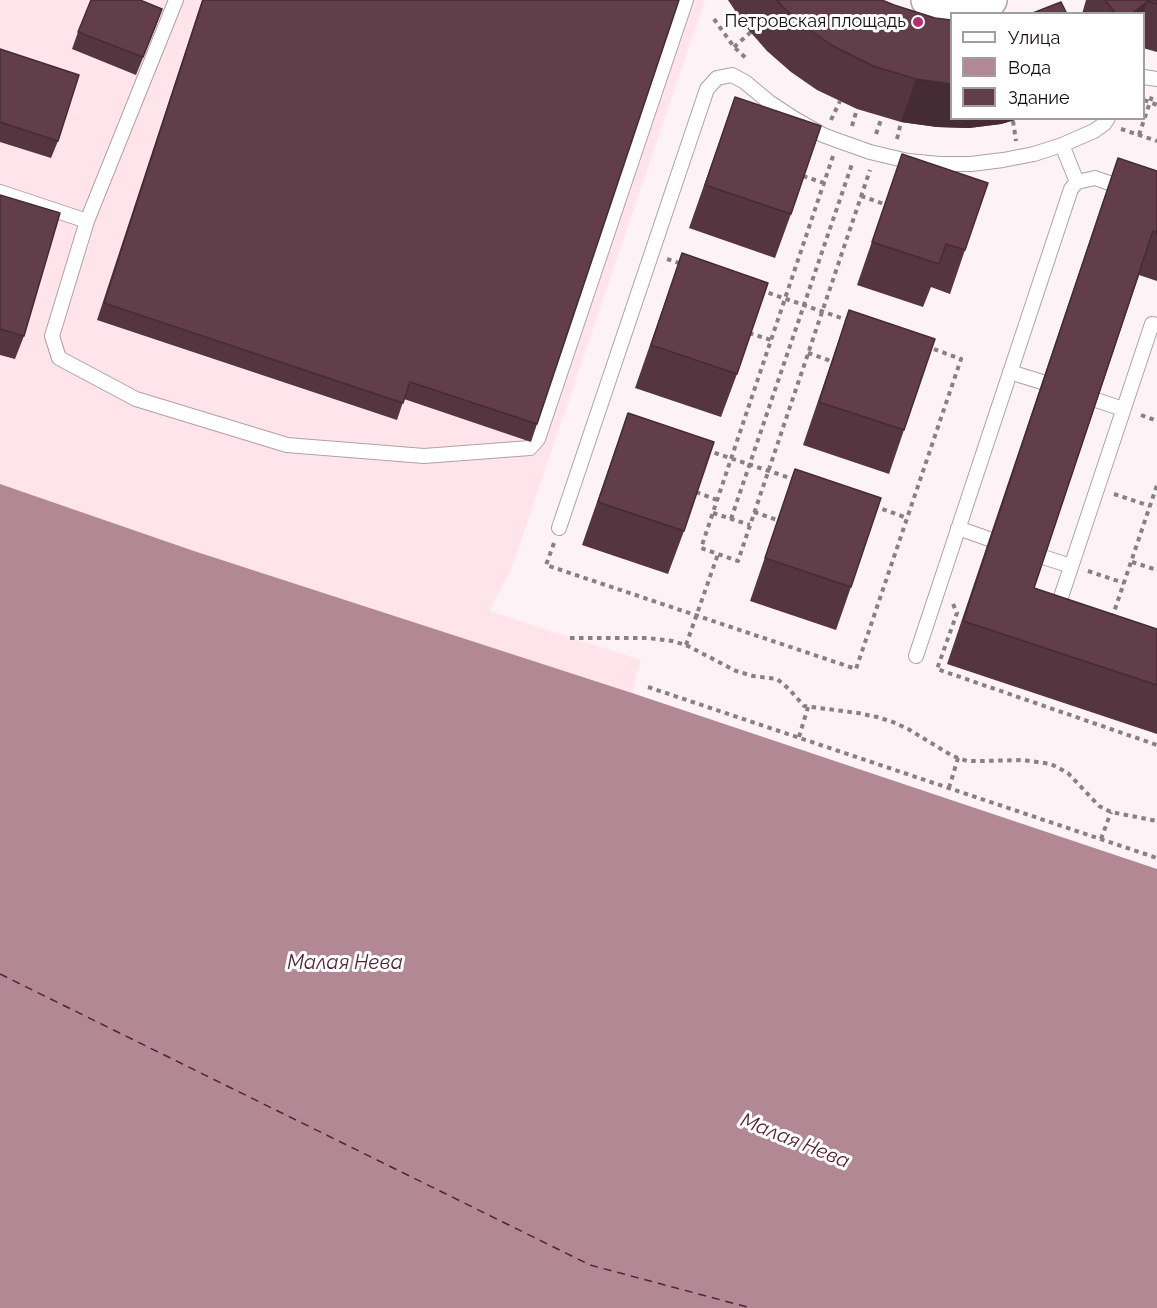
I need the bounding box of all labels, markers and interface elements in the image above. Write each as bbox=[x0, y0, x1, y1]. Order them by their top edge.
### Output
place label: Петровская площадь bbox=[725, 11, 906, 33]
legend bbox=[950, 12, 1145, 120]
marker: Петровская площадь bbox=[911, 15, 925, 29]
text: Улица bbox=[1008, 27, 1060, 48]
text: Вода bbox=[1008, 57, 1051, 78]
text: Здание bbox=[1008, 87, 1070, 108]
water label: Малая Нева bbox=[287, 951, 403, 975]
water label: Малая Нева bbox=[737, 1108, 853, 1174]

